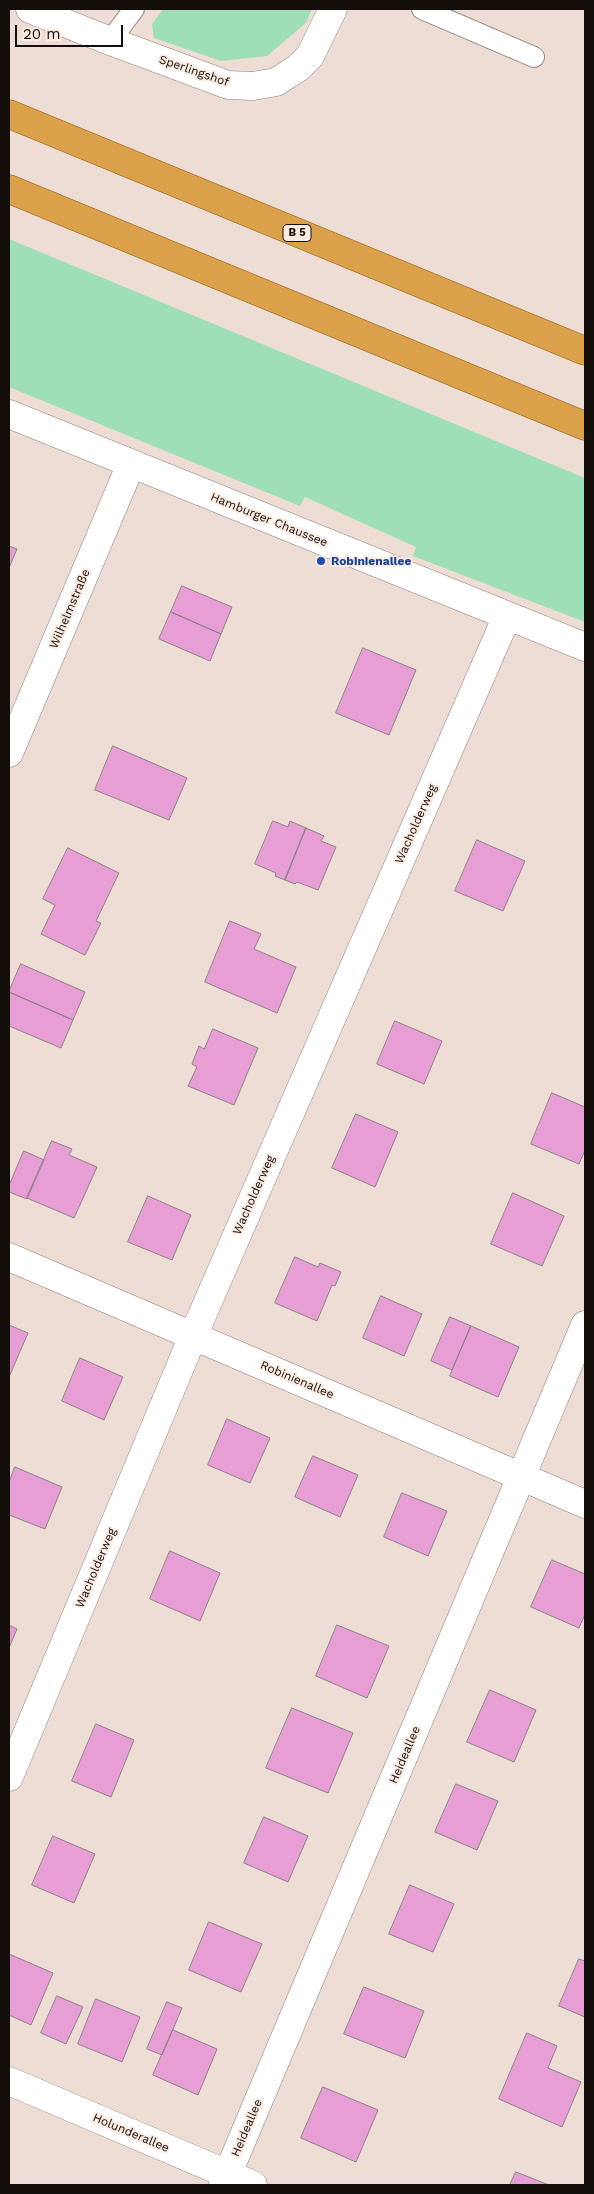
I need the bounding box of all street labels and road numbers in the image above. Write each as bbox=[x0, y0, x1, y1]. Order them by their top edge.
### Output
street label: Sperlingshof bbox=[157, 52, 231, 90]
road number: B 5 bbox=[283, 224, 311, 242]
street label: Hamburger Chaussee bbox=[208, 490, 330, 550]
street label: Wilhelmstraße bbox=[47, 567, 93, 651]
street label: Wacholderweg bbox=[392, 782, 440, 866]
street label: Wacholderweg bbox=[230, 1153, 278, 1237]
street label: Robinienallee bbox=[258, 1358, 336, 1402]
street label: Wacholderweg bbox=[73, 1526, 119, 1610]
street label: Heideallee bbox=[386, 1724, 424, 1786]
street label: Heideallee bbox=[228, 2097, 266, 2159]
street label: Holunderallee bbox=[91, 2110, 171, 2156]

